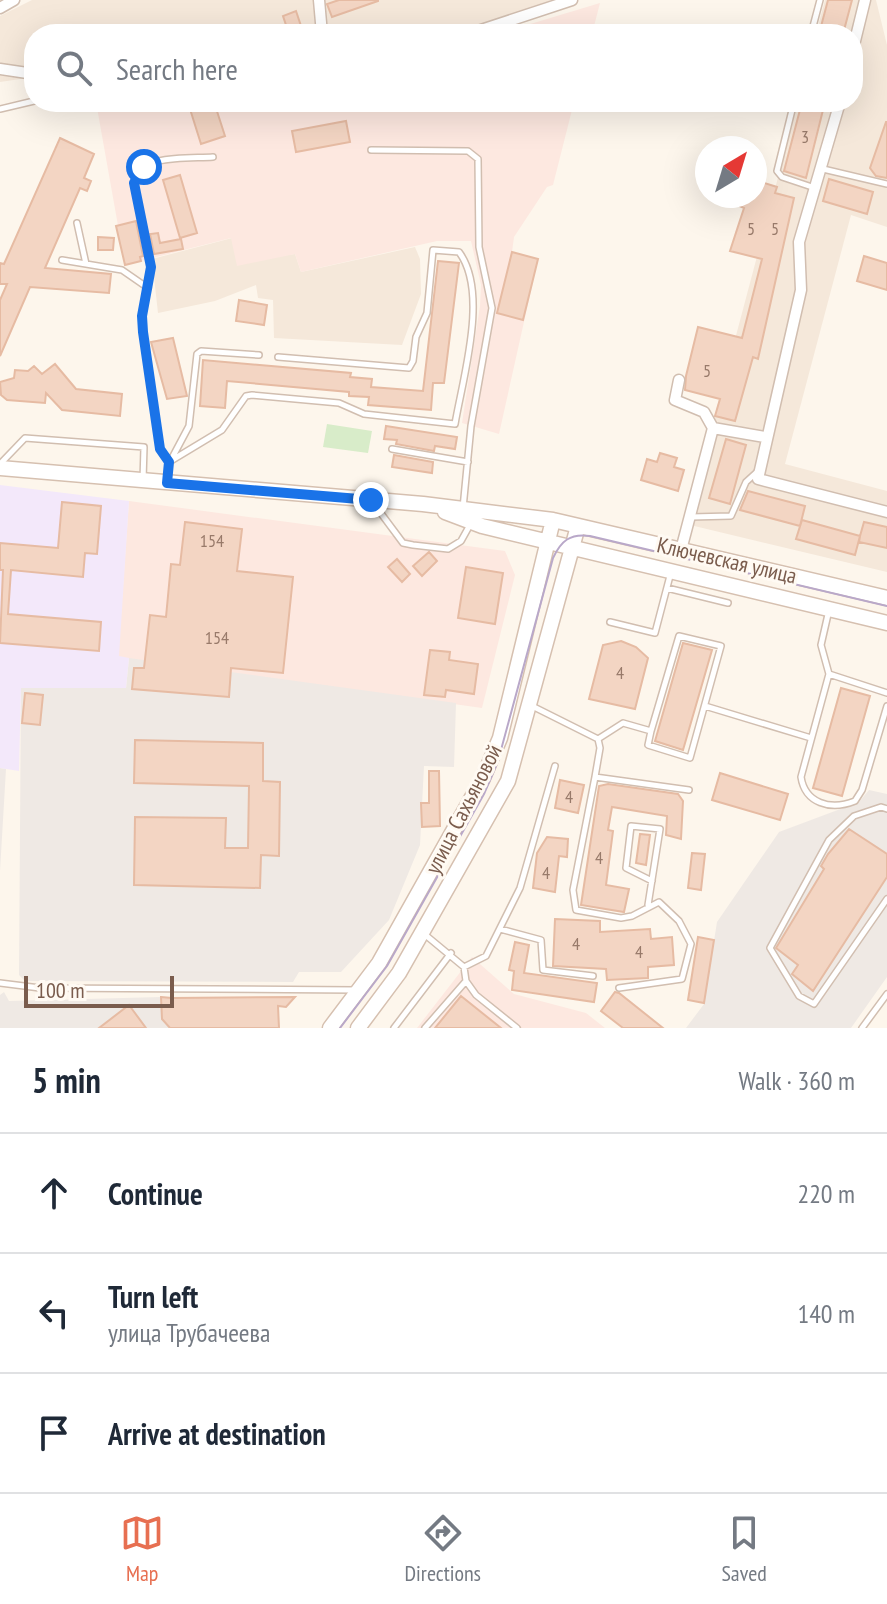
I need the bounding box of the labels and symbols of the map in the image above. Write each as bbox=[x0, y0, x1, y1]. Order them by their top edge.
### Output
house number: 3 bbox=[801, 125, 809, 148]
north arrow bbox=[695, 136, 767, 208]
route start bbox=[126, 149, 162, 185]
house number: 5 bbox=[747, 217, 755, 240]
house number: 5 bbox=[771, 217, 779, 240]
house number: 5 bbox=[703, 359, 711, 382]
route end bbox=[353, 482, 389, 518]
house number: 154 bbox=[200, 529, 224, 552]
street label: Ключевская улица bbox=[654, 530, 800, 590]
house number: 154 bbox=[205, 626, 229, 649]
house number: 4 bbox=[616, 661, 624, 684]
street label: улица Сахьяновой bbox=[418, 740, 508, 878]
house number: 4 bbox=[565, 785, 573, 808]
house number: 4 bbox=[595, 846, 603, 869]
house number: 4 bbox=[542, 861, 550, 884]
house number: 4 bbox=[572, 932, 580, 955]
house number: 4 bbox=[635, 940, 643, 963]
scale bar bbox=[24, 972, 174, 1008]

